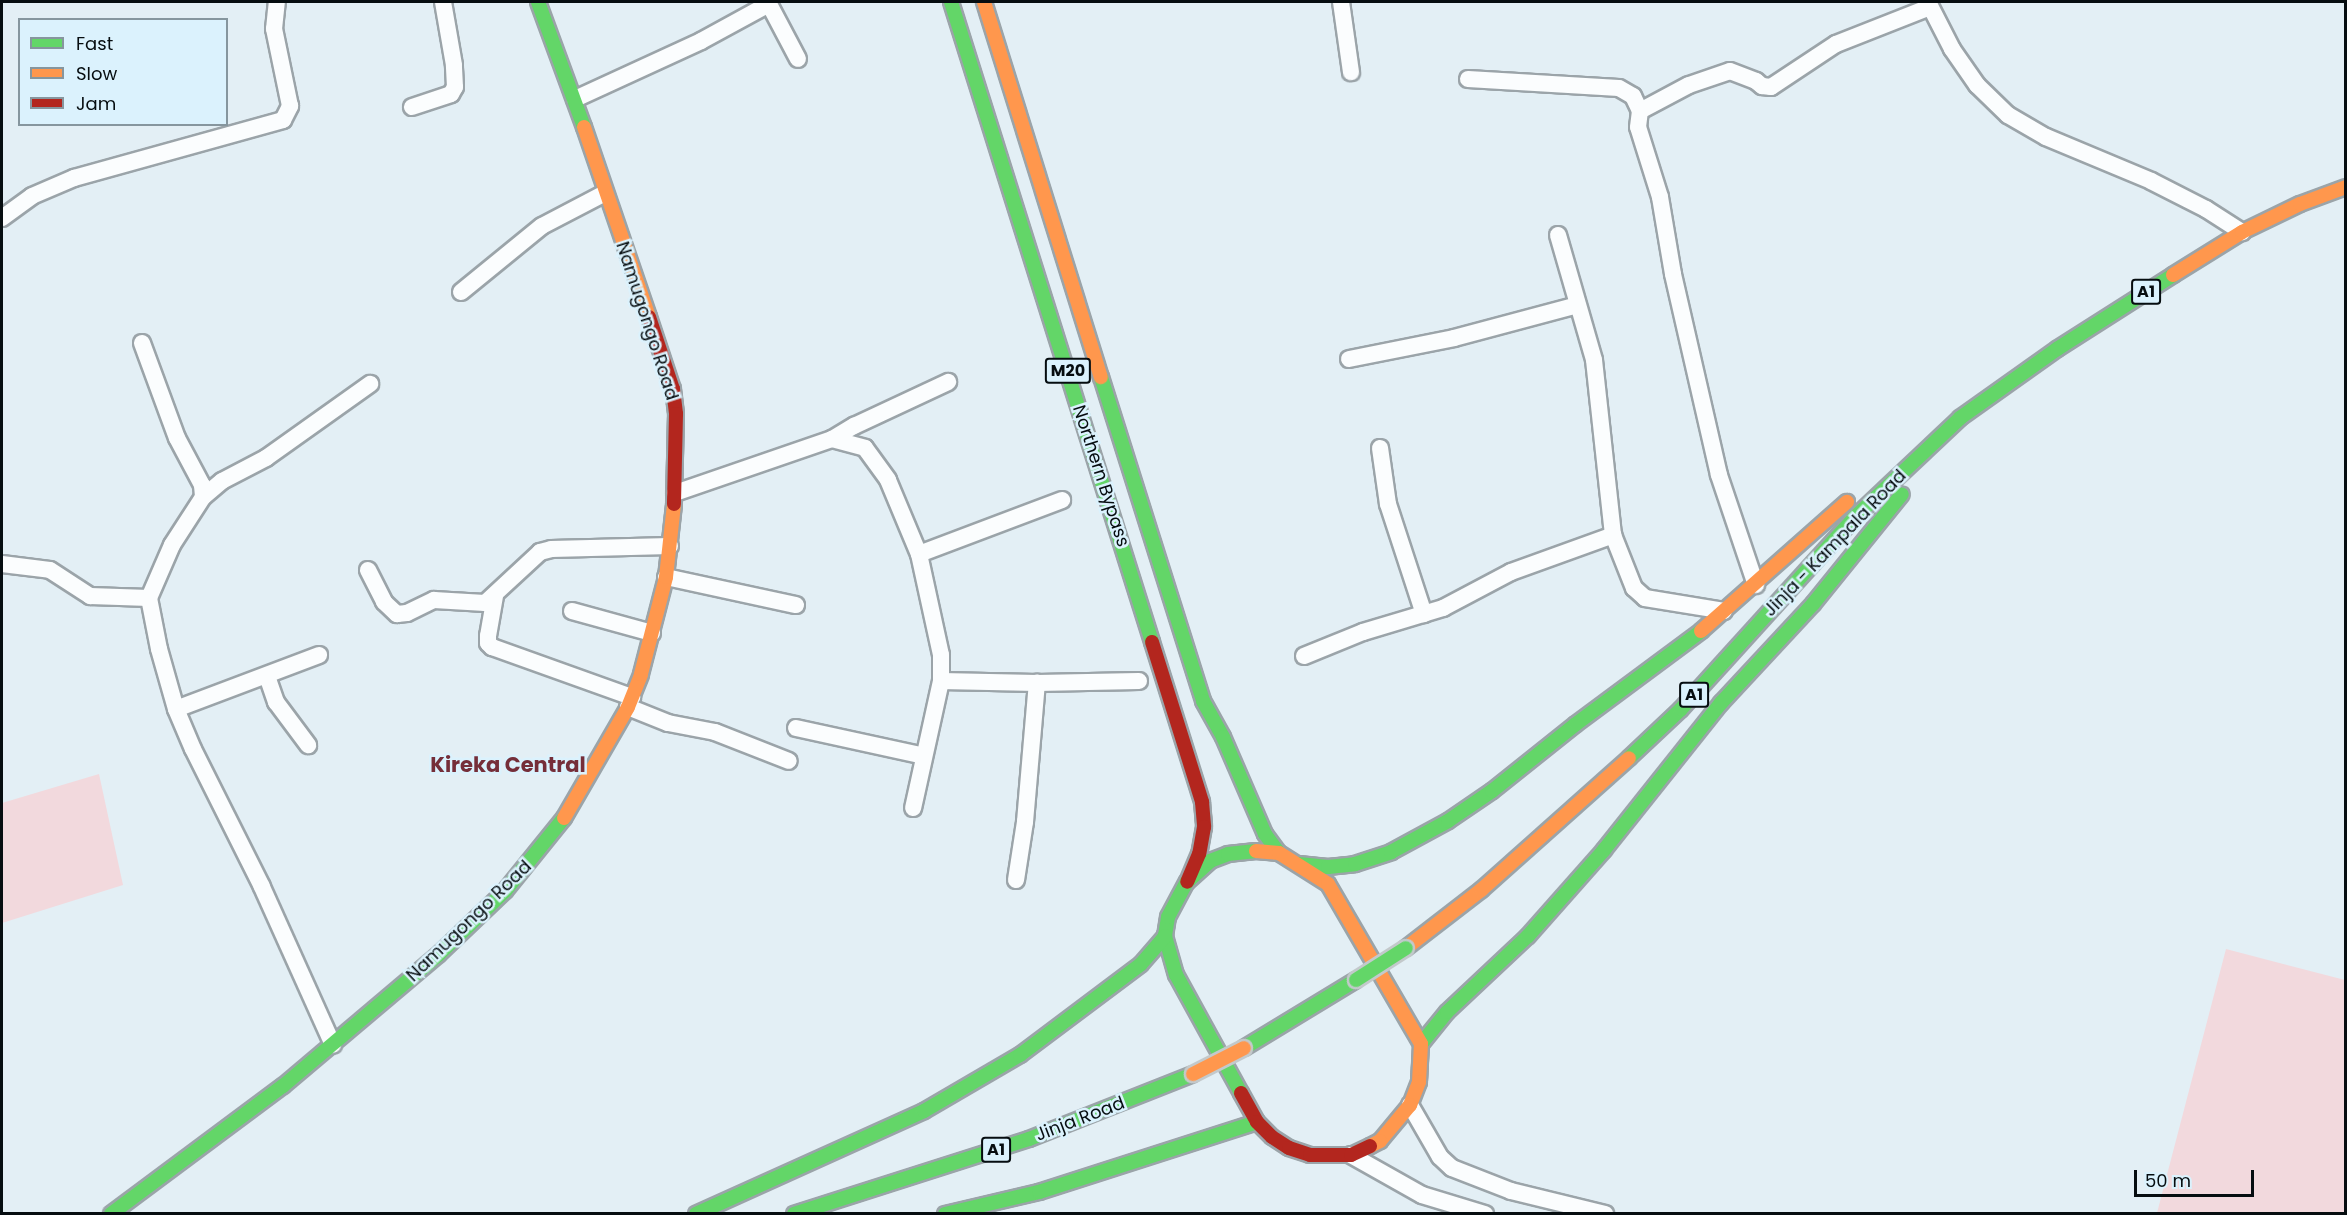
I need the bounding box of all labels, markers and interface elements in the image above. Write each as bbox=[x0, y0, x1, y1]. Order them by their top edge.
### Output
legend bbox=[18, 18, 228, 126]
text: Fast bbox=[76, 31, 113, 56]
text: Slow bbox=[76, 61, 117, 86]
text: Jam bbox=[76, 91, 116, 116]
street label: Namugongo Road bbox=[611, 239, 683, 403]
road number: A1 bbox=[2131, 279, 2161, 305]
road number: M20 bbox=[1044, 358, 1092, 384]
street label: Northern Bypass bbox=[1068, 403, 1134, 549]
street label: Jinja - Kampala Road bbox=[1759, 465, 1911, 621]
road number: A1 bbox=[1679, 682, 1709, 708]
district label: Kireka Central bbox=[430, 752, 586, 778]
street label: Namugongo Road bbox=[402, 856, 536, 986]
street label: Jinja Road bbox=[1032, 1092, 1128, 1146]
road number: A1 bbox=[981, 1137, 1011, 1163]
scale bar bbox=[2137, 1158, 2257, 1196]
text: 50 m bbox=[2145, 1168, 2191, 1193]

